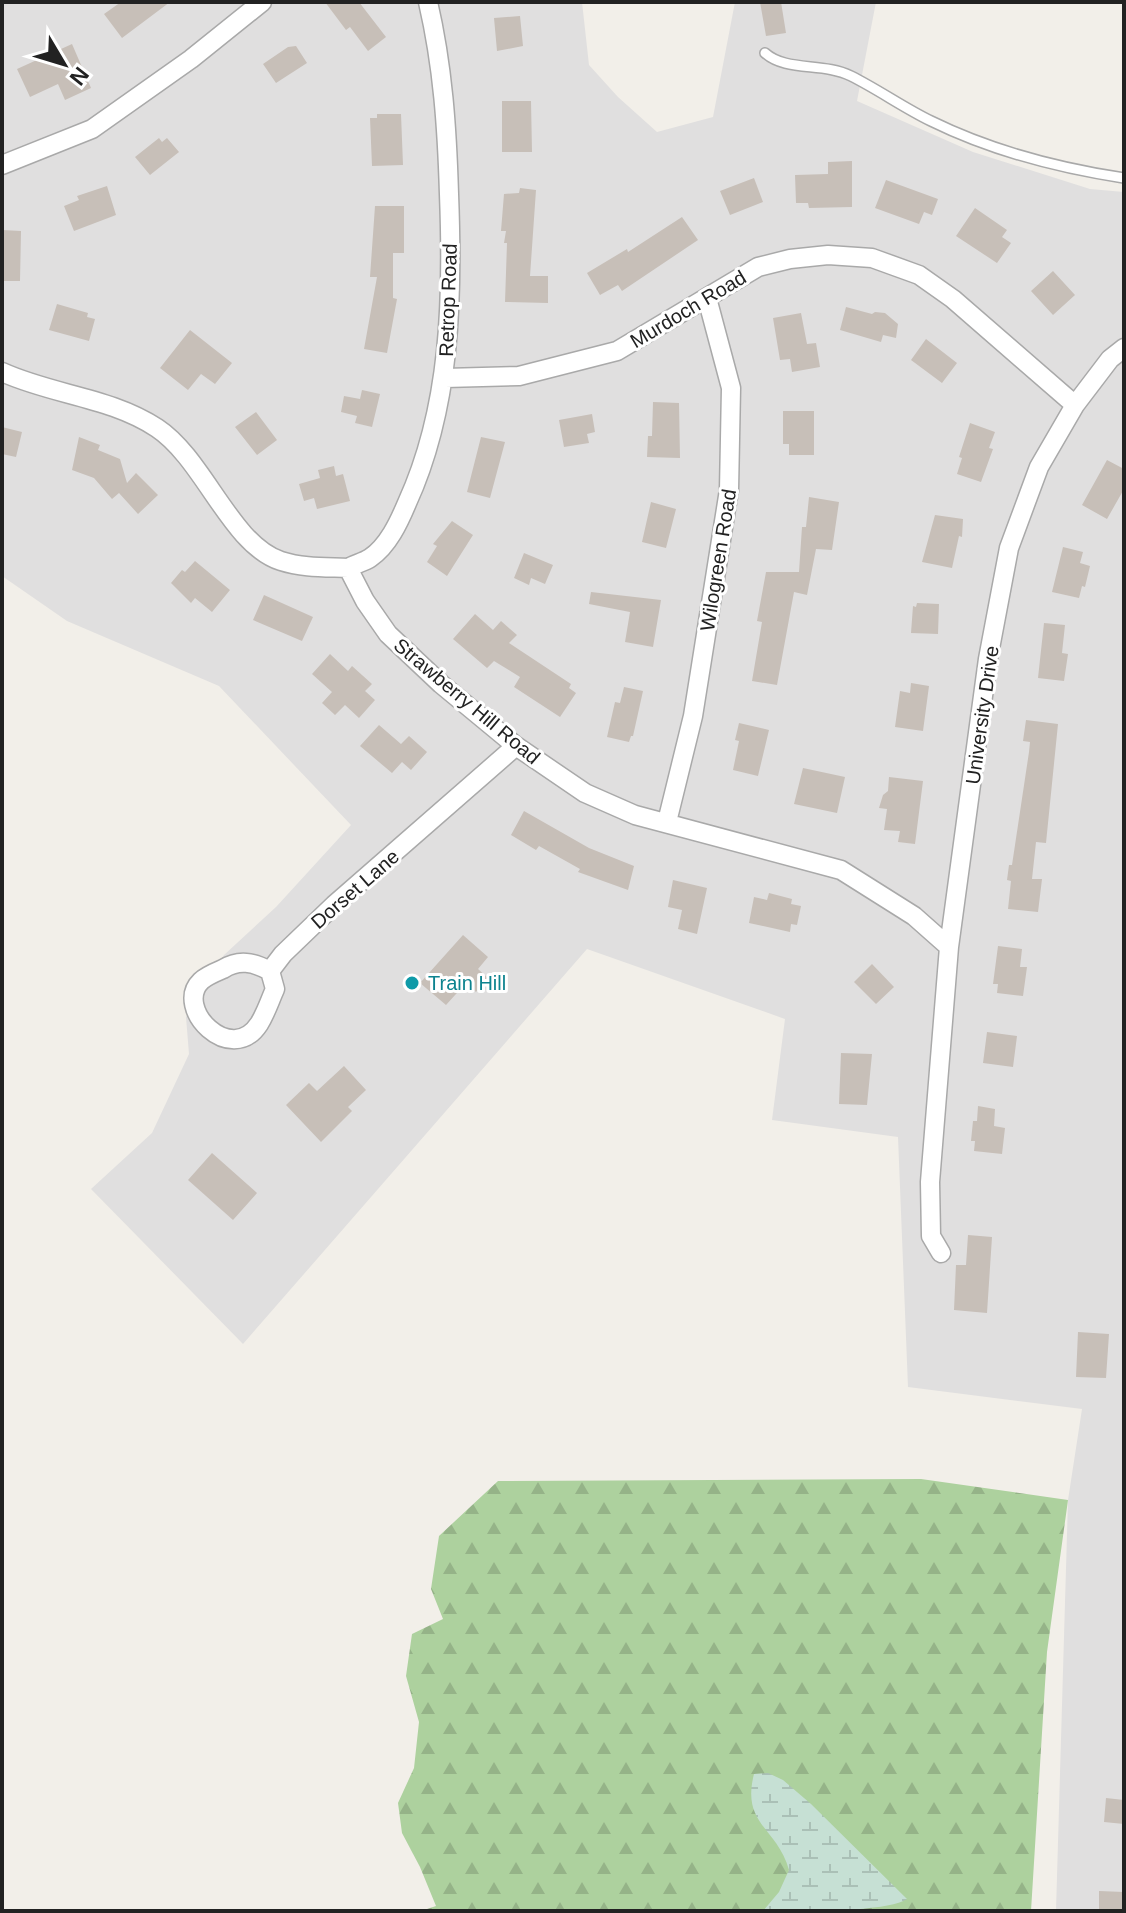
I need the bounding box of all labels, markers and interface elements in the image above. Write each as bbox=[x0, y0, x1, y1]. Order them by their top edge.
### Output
north arrow bbox=[24, 24, 104, 104]
text: N bbox=[65, 62, 94, 90]
street label: Retrop Road bbox=[435, 243, 461, 357]
street label: Murdoch Road bbox=[626, 266, 750, 352]
street label: Wilogreen Road bbox=[696, 487, 740, 633]
street label: Strawberry Hill Road bbox=[390, 634, 544, 768]
street label: University Drive bbox=[961, 644, 1003, 786]
street label: Dorset Lane bbox=[307, 845, 403, 933]
place label: Train Hill bbox=[428, 972, 506, 994]
marker: Train Hill bbox=[403, 974, 421, 992]

